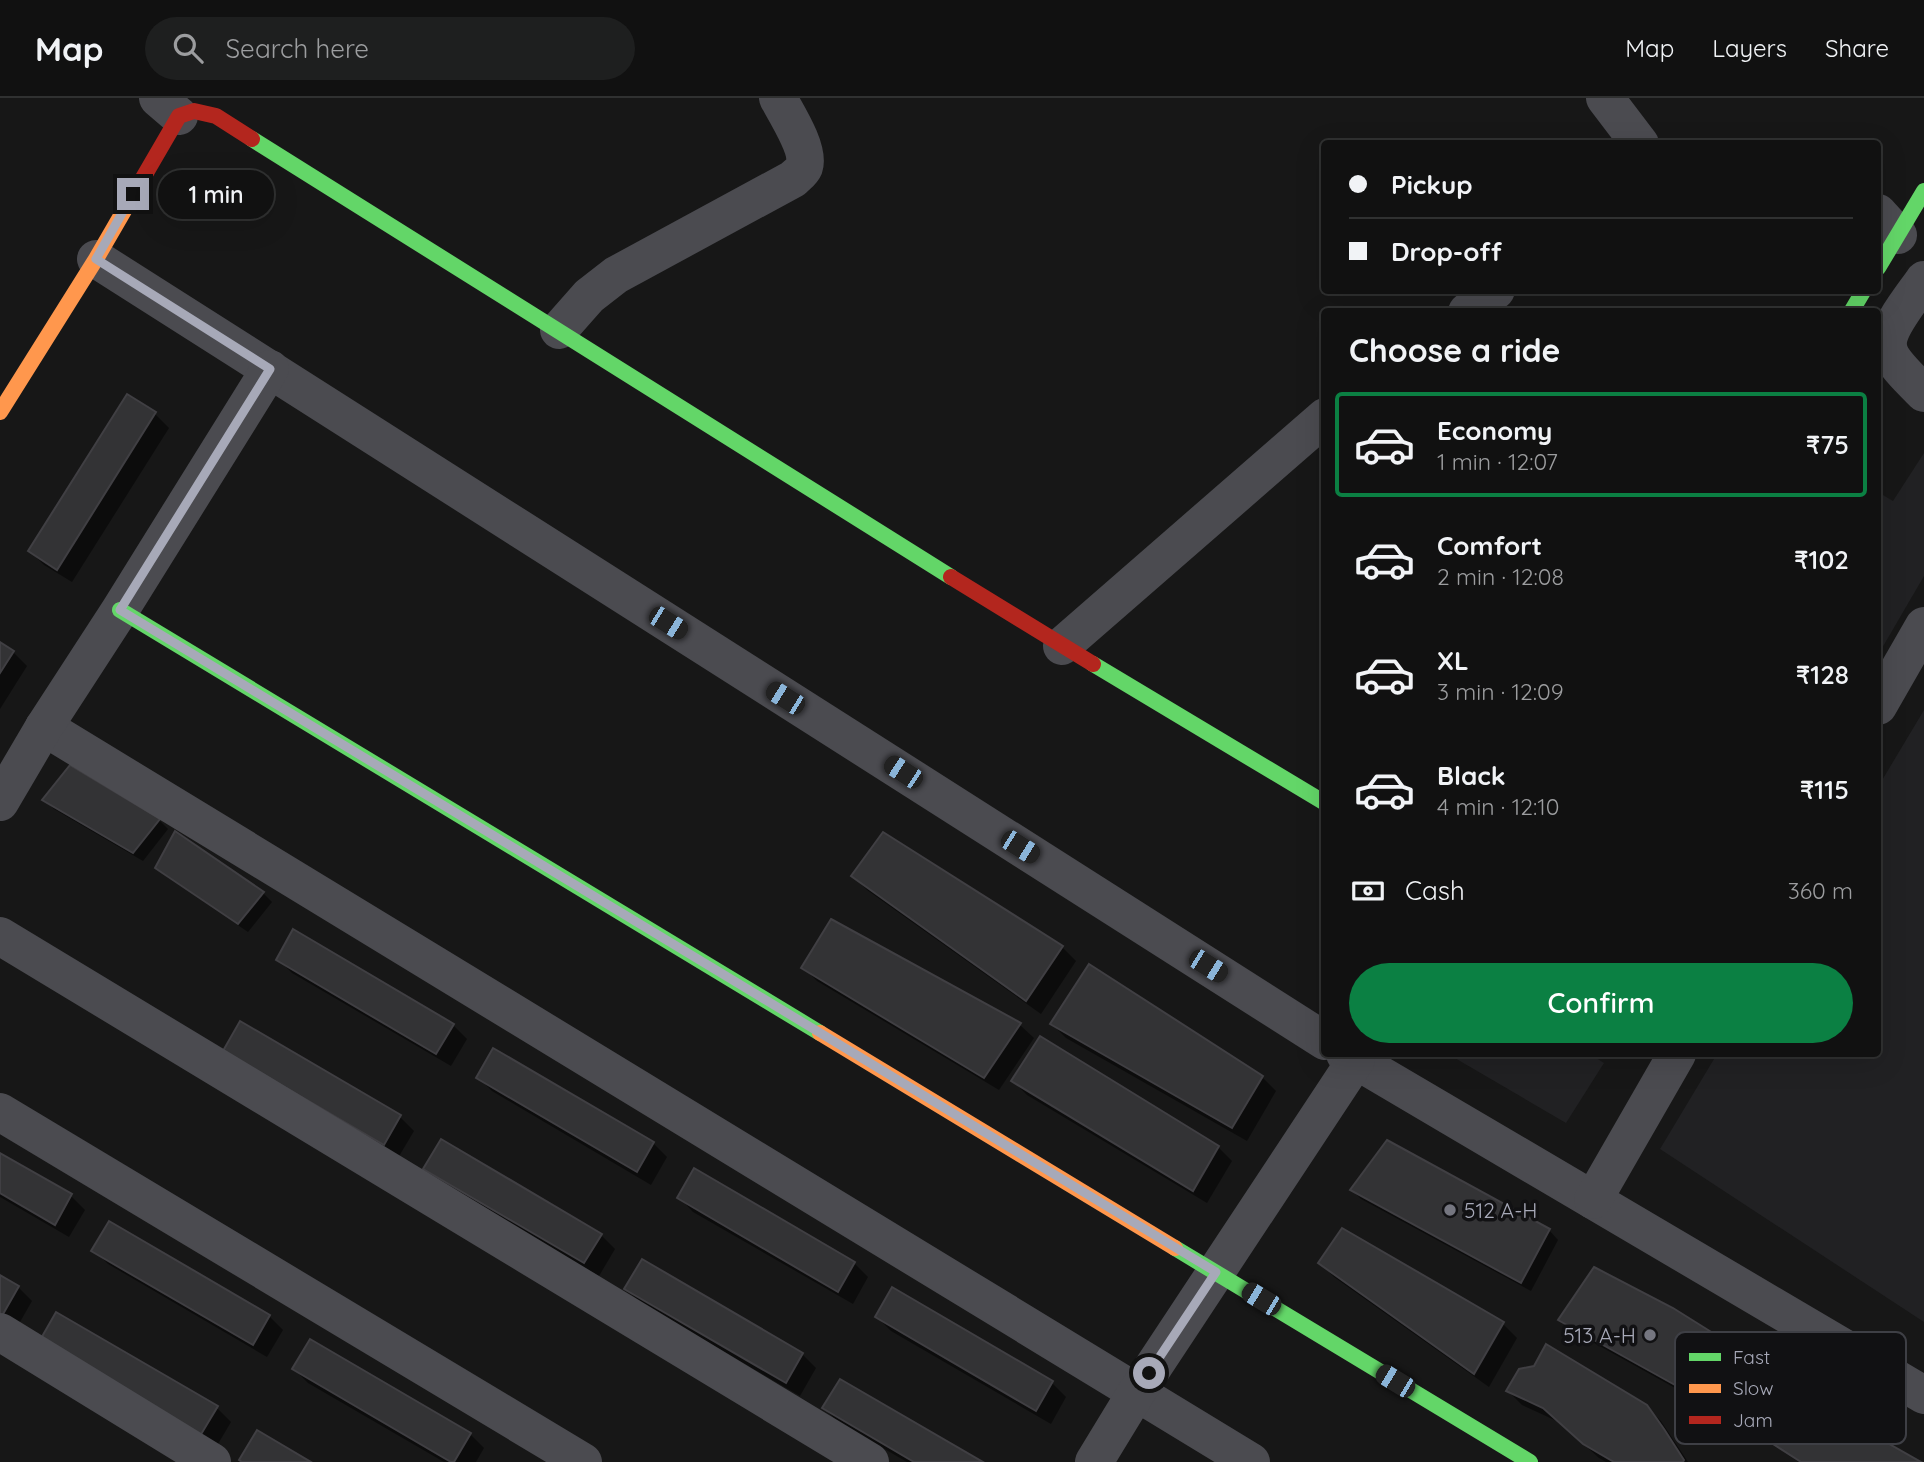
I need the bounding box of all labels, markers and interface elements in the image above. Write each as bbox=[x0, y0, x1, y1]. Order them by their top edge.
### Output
search box bbox=[145, 17, 635, 80]
text: Map bbox=[35, 28, 103, 69]
icon: search bbox=[169, 29, 207, 67]
text: Search here bbox=[225, 32, 369, 65]
text: Map bbox=[1625, 33, 1674, 63]
text: Layers bbox=[1712, 33, 1787, 63]
text: Share bbox=[1825, 33, 1889, 63]
text: Pickup bbox=[1391, 168, 1473, 201]
callout: 1 min bbox=[158, 170, 273, 218]
route end bbox=[117, 178, 149, 210]
text: 1 min bbox=[188, 180, 244, 209]
text: Drop-off bbox=[1391, 235, 1502, 268]
text: Choose a ride bbox=[1349, 330, 1561, 370]
icon: car bbox=[1353, 413, 1416, 476]
text: Economy bbox=[1437, 414, 1552, 447]
text: ₹75 bbox=[1806, 428, 1849, 461]
text: 1 min · 12:07 bbox=[1437, 447, 1558, 476]
icon: car bbox=[1353, 528, 1416, 591]
text: Comfort bbox=[1437, 529, 1542, 562]
text: ₹102 bbox=[1794, 543, 1849, 576]
text: 2 min · 12:08 bbox=[1437, 562, 1564, 591]
car bbox=[645, 603, 692, 643]
icon: car bbox=[1353, 643, 1416, 706]
text: XL bbox=[1437, 644, 1469, 677]
text: ₹128 bbox=[1796, 658, 1849, 691]
text: 3 min · 12:09 bbox=[1437, 677, 1564, 706]
car bbox=[762, 678, 809, 718]
car bbox=[880, 752, 927, 792]
icon: car bbox=[1353, 758, 1416, 821]
text: Black bbox=[1437, 759, 1506, 792]
text: ₹115 bbox=[1800, 773, 1849, 806]
text: 4 min · 12:10 bbox=[1437, 792, 1559, 821]
car bbox=[997, 827, 1044, 867]
icon: cash bbox=[1349, 872, 1387, 910]
text: Cash bbox=[1405, 874, 1465, 907]
text: 360 m bbox=[1788, 876, 1853, 905]
car bbox=[1185, 946, 1232, 986]
button: Confirm bbox=[1349, 963, 1853, 1043]
place label: 512 A-H bbox=[1464, 1197, 1537, 1223]
marker: 512 A-H bbox=[1442, 1202, 1458, 1218]
car bbox=[1238, 1279, 1285, 1319]
place label: 513 A-H bbox=[1563, 1322, 1636, 1348]
marker: 513 A-H bbox=[1642, 1327, 1658, 1343]
legend bbox=[1675, 1332, 1906, 1444]
text: Fast bbox=[1733, 1345, 1770, 1369]
route start bbox=[1133, 1357, 1165, 1389]
car bbox=[1372, 1361, 1419, 1401]
text: Slow bbox=[1733, 1376, 1774, 1400]
text: Jam bbox=[1733, 1408, 1773, 1432]

